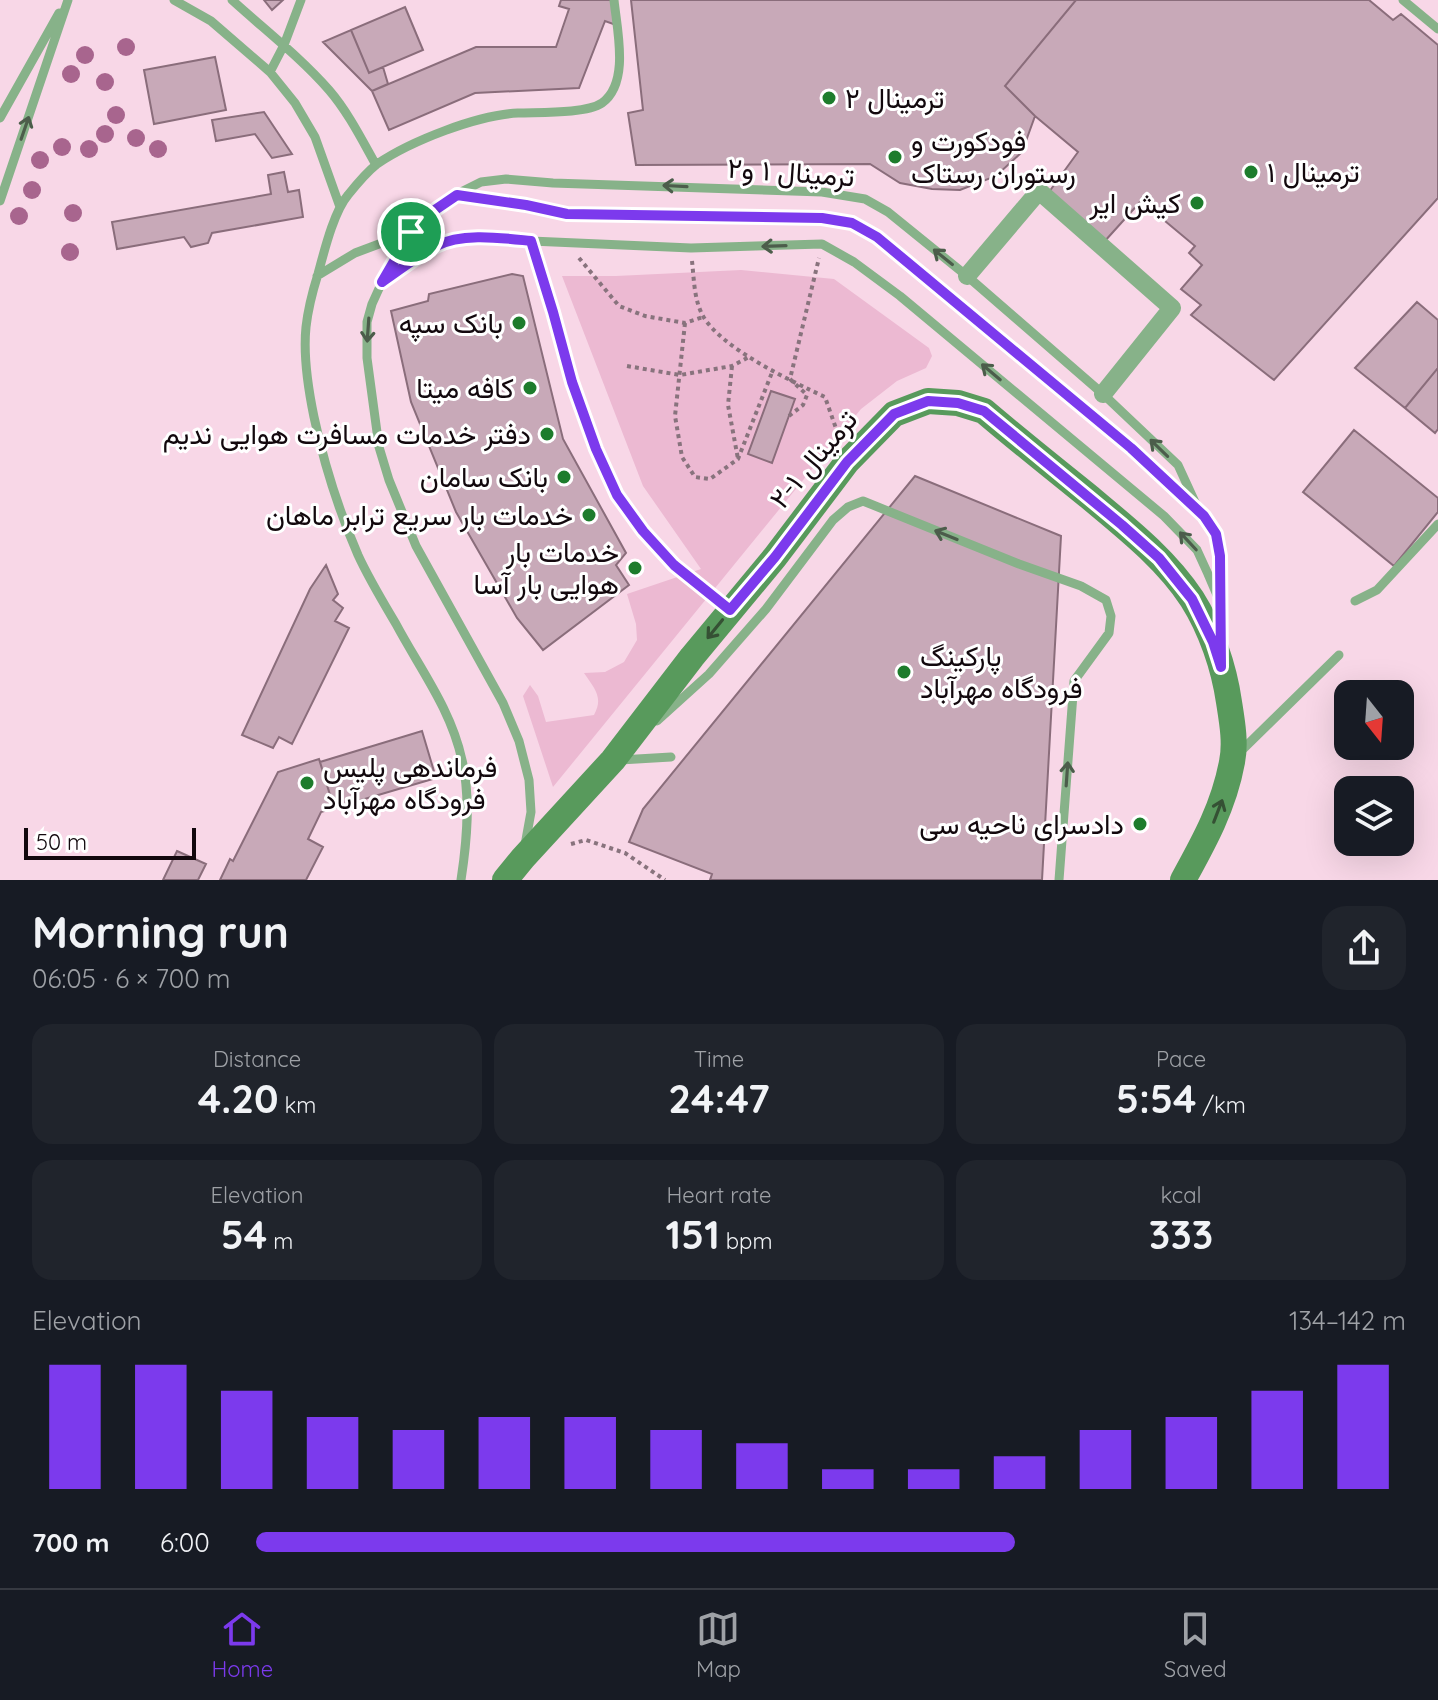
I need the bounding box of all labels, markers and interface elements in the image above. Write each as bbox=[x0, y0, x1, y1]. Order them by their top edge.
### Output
place label: ترمینال ۲ bbox=[845, 80, 944, 116]
marker: ترمینال ۲ bbox=[820, 89, 838, 107]
one-way arrow bbox=[19, 115, 34, 140]
place label: فودکورت و رستوران رستاک bbox=[911, 123, 1076, 191]
marker: فودکورت و رستوران رستاک bbox=[886, 148, 904, 166]
street label: ترمینال ۱ و۲ bbox=[726, 150, 856, 194]
place label: ترمینال ۱ bbox=[1267, 154, 1360, 190]
marker: ترمینال ۱ bbox=[1242, 163, 1260, 181]
one-way arrow bbox=[662, 179, 689, 194]
place label: کیش ایر bbox=[1088, 185, 1181, 221]
marker: کیش ایر bbox=[1188, 194, 1206, 212]
pin bbox=[377, 198, 445, 266]
icon: arrive bbox=[389, 210, 433, 254]
one-way arrow bbox=[761, 238, 788, 253]
one-way arrow bbox=[933, 248, 954, 266]
place label: بانک سپه bbox=[399, 305, 503, 342]
marker: بانک سپه bbox=[510, 314, 528, 332]
one-way arrow bbox=[360, 316, 375, 343]
one-way arrow bbox=[982, 363, 1002, 381]
place label: کافه میتا bbox=[416, 370, 514, 405]
marker: کافه میتا bbox=[521, 379, 539, 397]
street label: ترمینال ۱-۲ bbox=[761, 402, 865, 516]
place label: دفتر خدمات مسافرت هوایی ندیم bbox=[163, 416, 531, 453]
marker: دفتر خدمات مسافرت هوایی ندیم bbox=[538, 425, 556, 443]
one-way arrow bbox=[1149, 438, 1169, 457]
place label: بانک سامان bbox=[420, 459, 548, 494]
marker: بانک سامان bbox=[555, 468, 573, 486]
place label: خدمات بار سریع ترابر ماهان bbox=[266, 497, 573, 535]
marker: خدمات بار سریع ترابر ماهان bbox=[580, 506, 598, 524]
one-way arrow bbox=[934, 527, 959, 542]
one-way arrow bbox=[1179, 531, 1198, 551]
place label: خدمات بار هوایی بار آسا bbox=[474, 534, 619, 602]
marker: خدمات بار هوایی بار آسا bbox=[626, 559, 644, 577]
one-way arrow bbox=[706, 618, 724, 639]
place label: پارکینگ فرودگاه مهرآباد bbox=[920, 638, 1082, 706]
marker: پارکینگ فرودگاه مهرآباد bbox=[895, 663, 913, 681]
north arrow bbox=[1334, 680, 1414, 760]
map controls bbox=[1334, 680, 1414, 856]
place label: فرماندهی پلیس فرودگاه مهرآباد bbox=[323, 749, 497, 817]
one-way arrow bbox=[1060, 761, 1075, 788]
marker: فرماندهی پلیس فرودگاه مهرآباد bbox=[298, 774, 316, 792]
button: layers bbox=[1334, 776, 1414, 856]
one-way arrow bbox=[1212, 799, 1226, 824]
place label: دادسرای ناحیه سی bbox=[919, 806, 1124, 842]
marker: دادسرای ناحیه سی bbox=[1131, 815, 1149, 833]
scale bar bbox=[24, 824, 196, 860]
text: 50 m bbox=[36, 828, 87, 856]
text: Morning run bbox=[32, 904, 289, 959]
button: share bbox=[1322, 906, 1406, 990]
text: 06:05 · 6 × 700 m bbox=[32, 962, 231, 995]
text: Distance bbox=[213, 1045, 301, 1073]
text: Time bbox=[694, 1045, 744, 1073]
text: Pace bbox=[1156, 1045, 1206, 1073]
text: 4.20 bbox=[198, 1073, 278, 1123]
text: 24:47 bbox=[668, 1073, 770, 1123]
text: 5:54 bbox=[1116, 1073, 1197, 1123]
text: km bbox=[278, 1091, 316, 1119]
text: /km bbox=[1197, 1091, 1246, 1119]
text: Elevation bbox=[211, 1181, 303, 1209]
text: Heart rate bbox=[667, 1181, 771, 1209]
text: kcal bbox=[1160, 1181, 1202, 1209]
text: 54 bbox=[221, 1209, 267, 1259]
text: 151 bbox=[666, 1209, 720, 1259]
text: 333 bbox=[1149, 1209, 1213, 1259]
text: m bbox=[267, 1227, 293, 1255]
text: bpm bbox=[720, 1227, 772, 1255]
text: Elevation bbox=[32, 1304, 142, 1337]
text: 134–142 m bbox=[1289, 1304, 1406, 1337]
text: 700 m bbox=[32, 1526, 109, 1559]
text: 6:00 bbox=[160, 1526, 210, 1559]
tab: Home bbox=[211, 1607, 273, 1683]
tab: Map bbox=[696, 1607, 741, 1683]
tab: Saved bbox=[1164, 1607, 1227, 1683]

